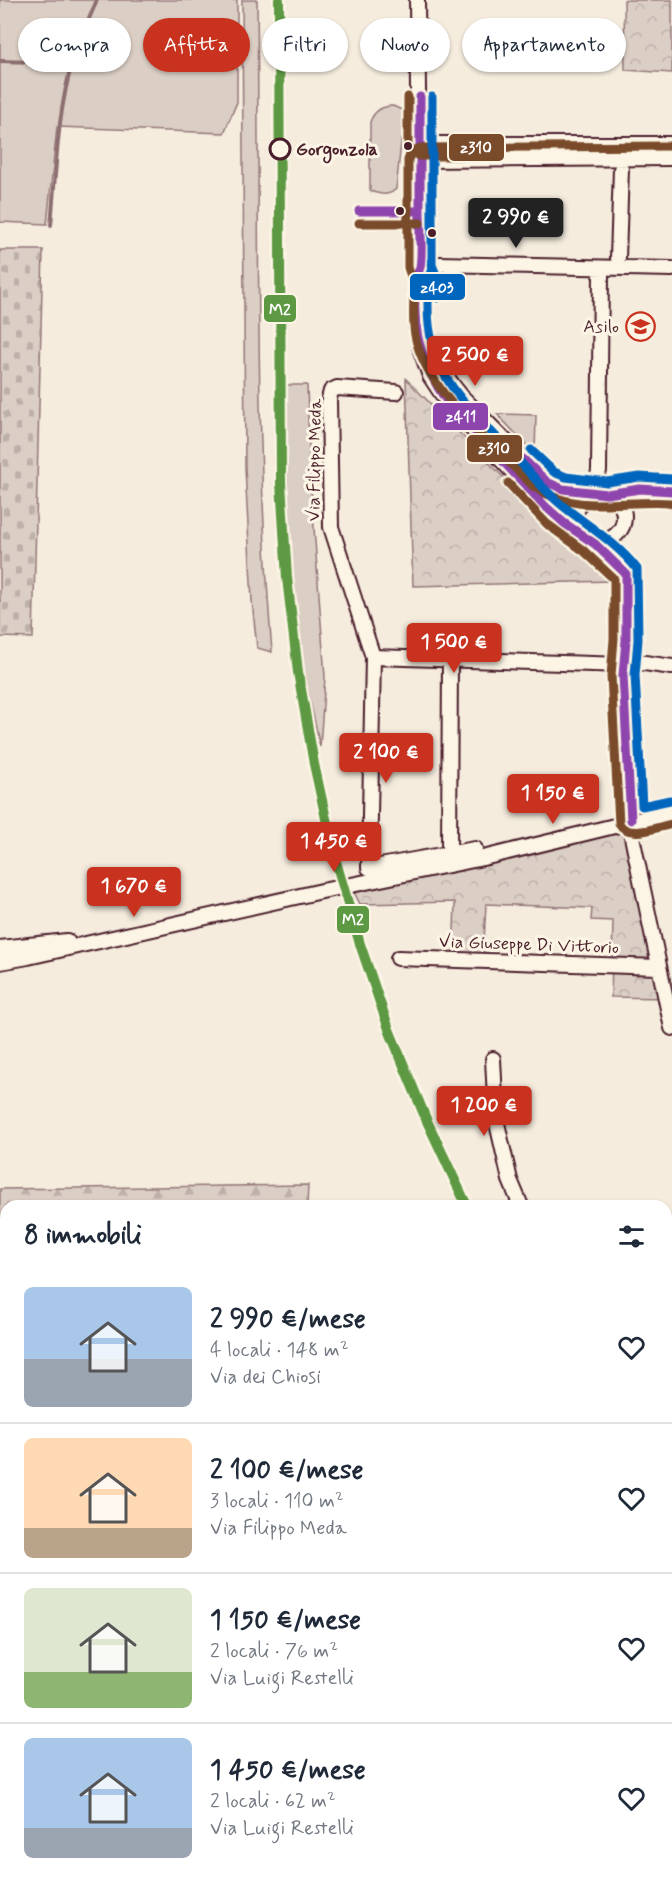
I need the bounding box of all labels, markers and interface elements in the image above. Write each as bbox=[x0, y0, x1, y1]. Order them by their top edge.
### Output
chip: Compra bbox=[18, 18, 131, 72]
chip: Affitta bbox=[143, 18, 250, 72]
chip: Filtri bbox=[262, 18, 348, 72]
chip: Nuovo bbox=[360, 18, 450, 72]
chip: Appartamento bbox=[462, 18, 626, 72]
line badge: z310 bbox=[448, 133, 505, 162]
marker: Gorgonzola bbox=[269, 138, 291, 160]
place label: Gorgonzola bbox=[296, 138, 378, 164]
text: z310 bbox=[460, 138, 492, 159]
unlabelled marker bbox=[402, 140, 414, 152]
pin: 2 990 € bbox=[461, 198, 571, 249]
text: 2 990 € bbox=[482, 204, 550, 231]
unlabelled marker bbox=[394, 205, 406, 217]
unlabelled marker bbox=[426, 227, 438, 239]
line badge: z403 bbox=[409, 273, 466, 301]
text: z403 bbox=[421, 278, 454, 299]
line badge: M2 bbox=[263, 294, 297, 323]
text: M2 bbox=[269, 300, 291, 321]
school or university icon: Asilo bbox=[624, 310, 656, 342]
place label: Asilo bbox=[583, 315, 619, 339]
pin: 2 500 € bbox=[420, 336, 530, 387]
text: 2 500 € bbox=[441, 342, 509, 369]
street label: Via Filippo Meda bbox=[302, 398, 328, 522]
line badge: z411 bbox=[432, 402, 489, 431]
text: z411 bbox=[446, 407, 476, 428]
line badge: z310 bbox=[466, 434, 523, 463]
text: z310 bbox=[478, 439, 510, 460]
pin: 1 500 € bbox=[399, 623, 509, 674]
text: 1 500 € bbox=[421, 629, 487, 656]
pin: 2 100 € bbox=[331, 733, 441, 784]
text: 2 100 € bbox=[353, 739, 419, 766]
pin: 1 150 € bbox=[498, 774, 608, 825]
text: 1 150 € bbox=[521, 780, 585, 807]
pin: 1 450 € bbox=[279, 822, 389, 873]
text: 1 450 € bbox=[300, 828, 368, 855]
pin: 1 670 € bbox=[79, 867, 189, 918]
text: 1 670 € bbox=[101, 873, 167, 900]
line badge: M2 bbox=[336, 905, 370, 934]
text: M2 bbox=[342, 910, 364, 931]
street label: Via Giuseppe Di Vittorio bbox=[439, 930, 619, 960]
pin: 1 200 € bbox=[429, 1086, 539, 1137]
text: 1 200 € bbox=[451, 1092, 517, 1119]
text: 8 immobili bbox=[24, 1219, 142, 1253]
icon: filters bbox=[615, 1220, 648, 1253]
text: 2 990 €/mese bbox=[210, 1303, 366, 1337]
icon: home bbox=[72, 1311, 144, 1383]
icon: heart bbox=[615, 1331, 648, 1364]
text: 4 locali · 148 m² bbox=[210, 1337, 349, 1364]
text: Via dei Chiosi bbox=[210, 1364, 321, 1391]
text: 2 100 €/mese bbox=[210, 1454, 363, 1488]
icon: home bbox=[72, 1462, 144, 1534]
icon: heart bbox=[615, 1482, 648, 1515]
text: 3 locali · 110 m² bbox=[210, 1488, 344, 1515]
text: Via Filippo Meda bbox=[210, 1515, 347, 1542]
text: 1 150 €/mese bbox=[210, 1604, 361, 1638]
icon: home bbox=[72, 1612, 144, 1684]
icon: heart bbox=[615, 1632, 648, 1665]
text: 2 locali · 76 m² bbox=[210, 1638, 338, 1665]
text: Via Luigi Restelli bbox=[210, 1665, 354, 1692]
text: 1 450 €/mese bbox=[210, 1754, 366, 1788]
icon: home bbox=[72, 1762, 144, 1834]
icon: heart bbox=[615, 1782, 648, 1815]
text: 2 locali · 62 m² bbox=[210, 1788, 336, 1815]
text: Via Luigi Restelli bbox=[210, 1815, 354, 1842]

